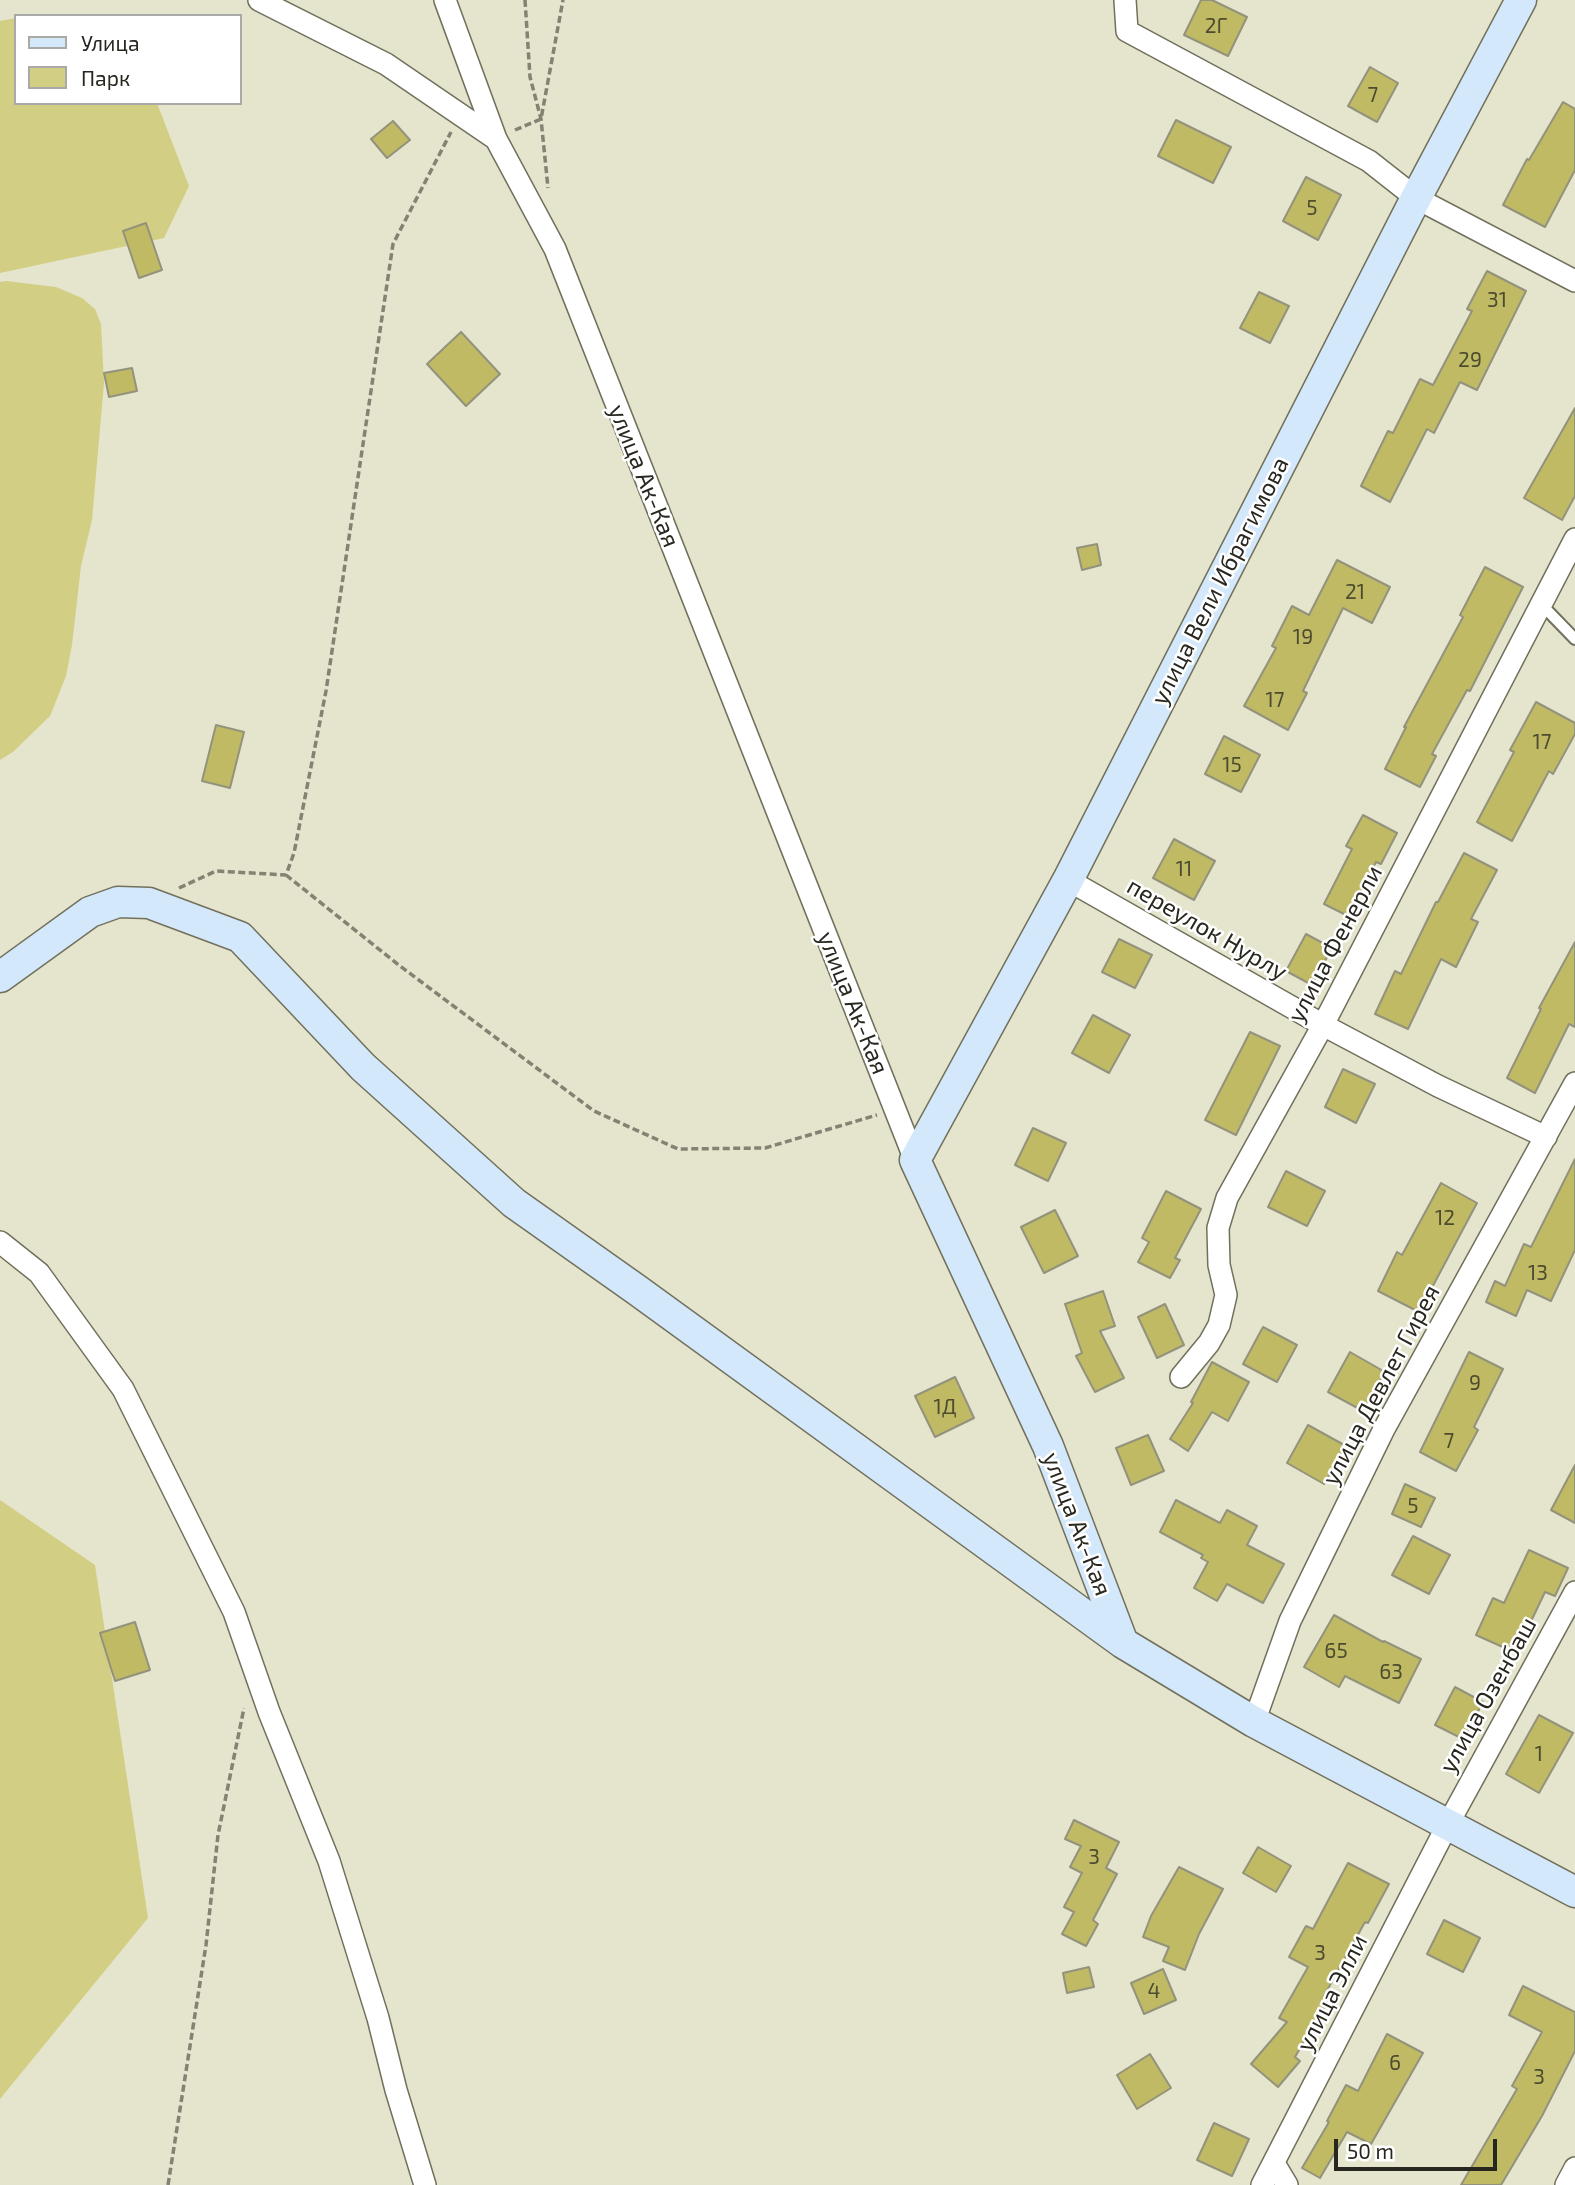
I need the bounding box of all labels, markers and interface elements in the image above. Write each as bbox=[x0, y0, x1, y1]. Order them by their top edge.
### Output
house number: 2Г bbox=[1205, 13, 1227, 39]
legend bbox=[14, 14, 242, 105]
text: Улица bbox=[81, 30, 140, 55]
text: Парк bbox=[81, 65, 130, 90]
house number: 7 bbox=[1368, 82, 1378, 108]
house number: 5 bbox=[1306, 195, 1318, 221]
house number: 31 bbox=[1487, 287, 1507, 313]
house number: 29 bbox=[1458, 347, 1482, 373]
street label: улица Ак-Кая bbox=[602, 400, 686, 552]
street label: улица Вели Ибрагимова bbox=[1145, 452, 1295, 710]
house number: 21 bbox=[1345, 579, 1365, 605]
house number: 19 bbox=[1293, 624, 1313, 650]
house number: 17 bbox=[1265, 687, 1285, 713]
house number: 17 bbox=[1532, 729, 1552, 755]
house number: 15 bbox=[1222, 752, 1242, 778]
house number: 11 bbox=[1176, 856, 1192, 882]
street label: улица Фенерли bbox=[1282, 861, 1388, 1027]
street label: переулок Нурлу bbox=[1122, 872, 1292, 986]
street label: улица Ак-Кая bbox=[811, 927, 895, 1079]
house number: 12 bbox=[1435, 1205, 1455, 1231]
house number: 13 bbox=[1528, 1260, 1548, 1286]
street label: улица Девлет Гирея bbox=[1316, 1280, 1446, 1490]
house number: 9 bbox=[1469, 1370, 1481, 1396]
house number: 1Д bbox=[934, 1394, 956, 1420]
house number: 7 bbox=[1444, 1428, 1454, 1454]
street label: улица Ак-Кая bbox=[1036, 1448, 1118, 1600]
house number: 5 bbox=[1407, 1493, 1419, 1519]
street label: улица Озенбаш bbox=[1433, 1612, 1543, 1778]
house number: 65 bbox=[1324, 1638, 1348, 1664]
house number: 63 bbox=[1379, 1659, 1403, 1685]
house number: 1 bbox=[1535, 1741, 1543, 1767]
house number: 3 bbox=[1088, 1844, 1100, 1870]
street label: улица Элли bbox=[1290, 1930, 1374, 2056]
house number: 3 bbox=[1314, 1940, 1326, 1966]
house number: 4 bbox=[1148, 1978, 1160, 2004]
house number: 6 bbox=[1389, 2050, 1401, 2076]
house number: 3 bbox=[1533, 2064, 1545, 2090]
scale bar bbox=[1337, 2126, 1500, 2170]
text: 50 m bbox=[1347, 2138, 1394, 2163]

